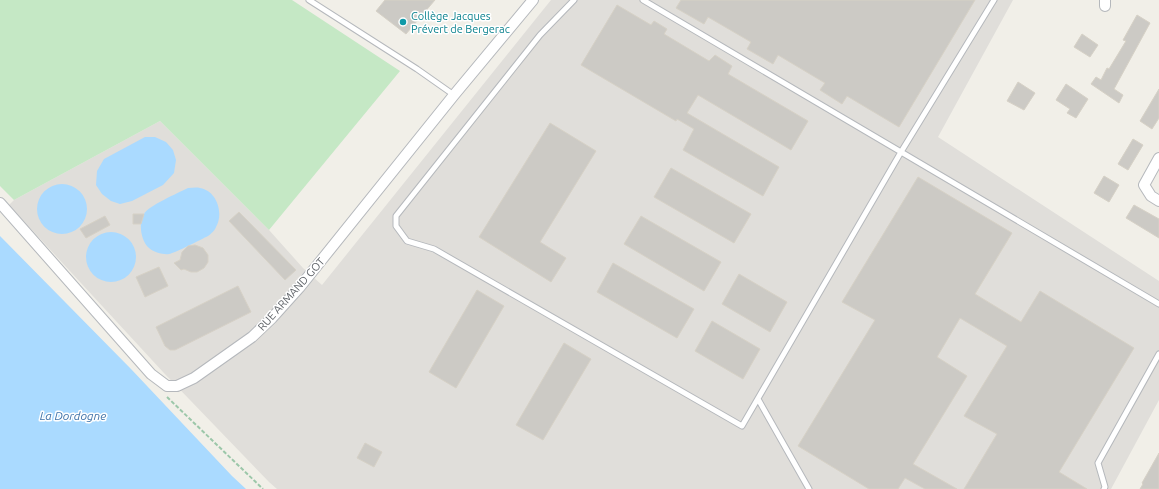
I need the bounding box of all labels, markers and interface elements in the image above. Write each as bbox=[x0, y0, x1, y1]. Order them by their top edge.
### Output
place label: Collège Jacques Prévert de Bergerac bbox=[411, 10, 510, 35]
marker: Collège Jacques Prévert de Bergerac bbox=[398, 17, 408, 27]
street label: RUE ARMAND GOT bbox=[255, 255, 327, 333]
water label: La Dordogne bbox=[40, 409, 106, 422]

